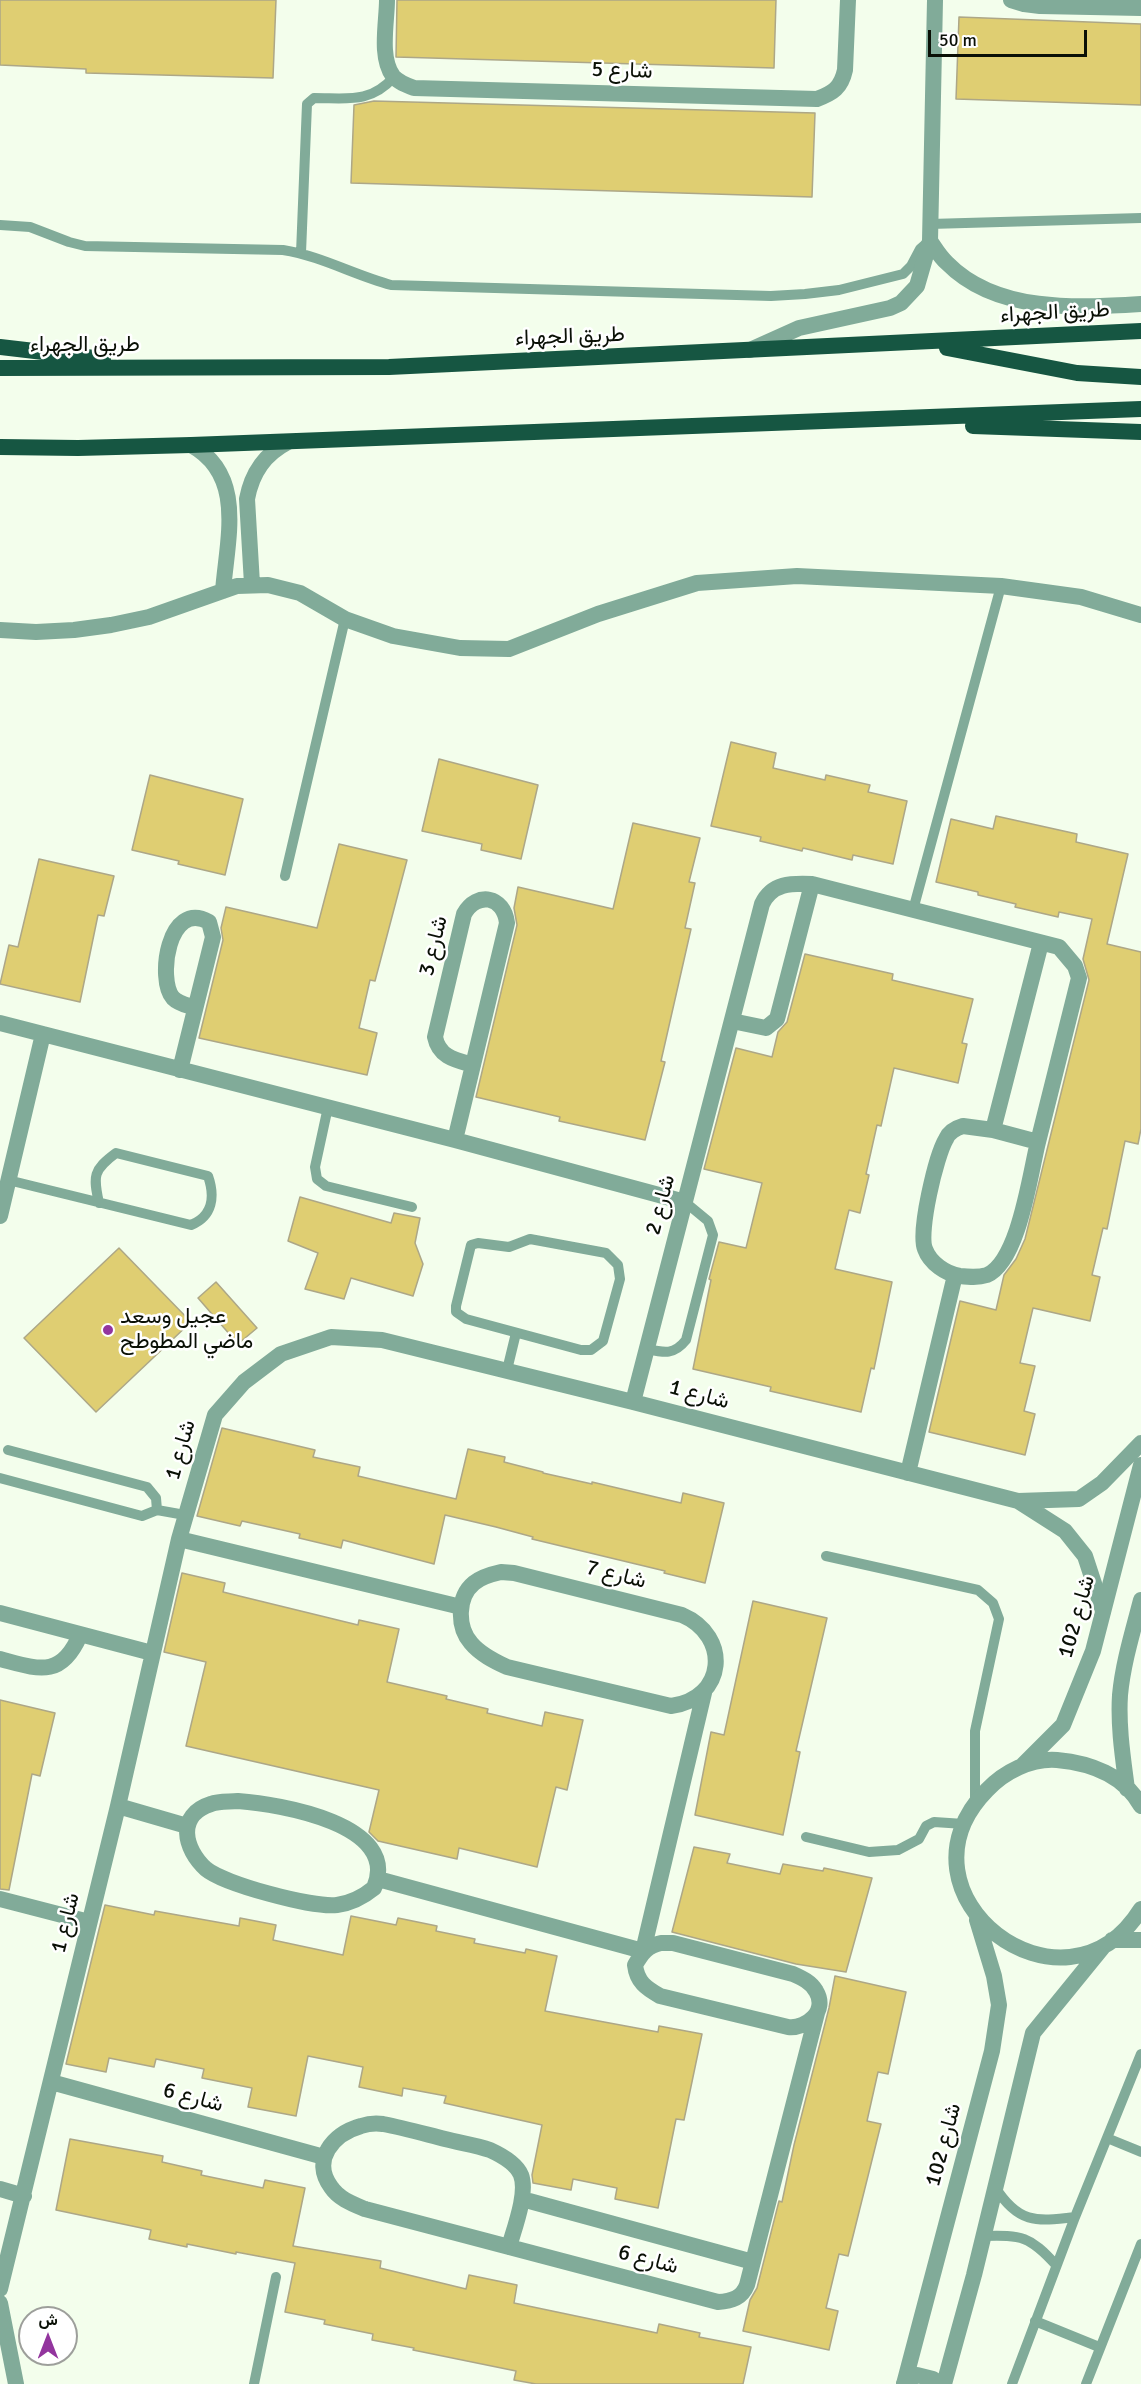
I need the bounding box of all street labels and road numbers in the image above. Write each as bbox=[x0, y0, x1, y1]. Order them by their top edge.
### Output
street label: شارع 5 bbox=[591, 57, 653, 85]
street label: طريق الجهراء bbox=[999, 297, 1111, 329]
street label: طريق الجهراء bbox=[515, 322, 625, 352]
street label: طريق الجهراء bbox=[30, 332, 140, 358]
street label: شارع 3 bbox=[414, 913, 454, 979]
street label: شارع 2 bbox=[640, 1172, 682, 1238]
street label: شارع 1 bbox=[666, 1374, 732, 1416]
street label: شارع 1 bbox=[160, 1417, 202, 1483]
street label: شارع 7 bbox=[583, 1555, 649, 1595]
street label: شارع 102 bbox=[1053, 1573, 1101, 1661]
street label: شارع 1 bbox=[46, 1890, 86, 1956]
street label: شارع 6 bbox=[160, 2077, 226, 2119]
street label: شارع 102 bbox=[920, 2101, 968, 2189]
street label: شارع 6 bbox=[615, 2239, 681, 2281]

